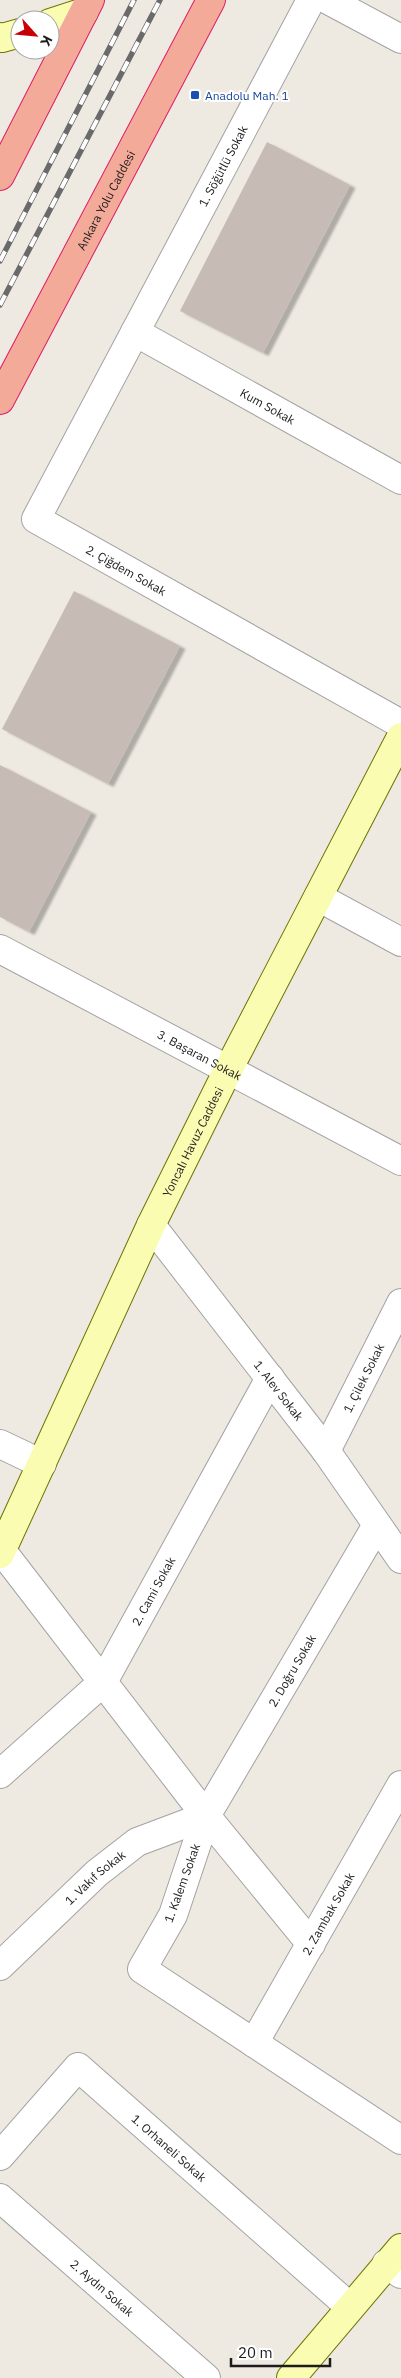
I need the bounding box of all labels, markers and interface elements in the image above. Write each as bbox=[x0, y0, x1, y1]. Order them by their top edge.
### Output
north arrow bbox=[10, 10, 60, 60]
text: K bbox=[36, 32, 57, 50]
place label: Anadolu Mah. 1 bbox=[205, 88, 289, 103]
marker: Anadolu Mah. 1 bbox=[189, 89, 201, 101]
street label: 1. Söğütlü Sokak bbox=[195, 122, 251, 209]
street label: Ankara Yolu Caddesi bbox=[73, 148, 138, 252]
street label: Kum Sokak bbox=[238, 385, 298, 427]
street label: 2. Çiğdem Sokak bbox=[84, 541, 170, 599]
street label: 3. Başaran Sokak bbox=[155, 1026, 245, 1083]
street label: Yoncalı Havuz Caddesi bbox=[159, 1084, 226, 1199]
street label: 1. Çilek Sokak bbox=[339, 1340, 387, 1415]
street label: 1. Alev Sokak bbox=[251, 1357, 307, 1424]
street label: 2. Cami Sokak bbox=[128, 1553, 178, 1628]
street label: 2. Doğru Sokak bbox=[265, 1631, 319, 1709]
street label: 1. Kalem Sokak bbox=[161, 1841, 203, 1925]
street label: 1. Vakıf Sokak bbox=[61, 1846, 129, 1908]
street label: 2. Zambak Sokak bbox=[298, 1869, 358, 1957]
street label: 1. Orhaneli Sokak bbox=[129, 2111, 210, 2185]
street label: 2. Aydın Sokak bbox=[68, 2256, 138, 2320]
scale bar bbox=[231, 2336, 330, 2368]
text: 20 m bbox=[238, 2343, 273, 2362]

